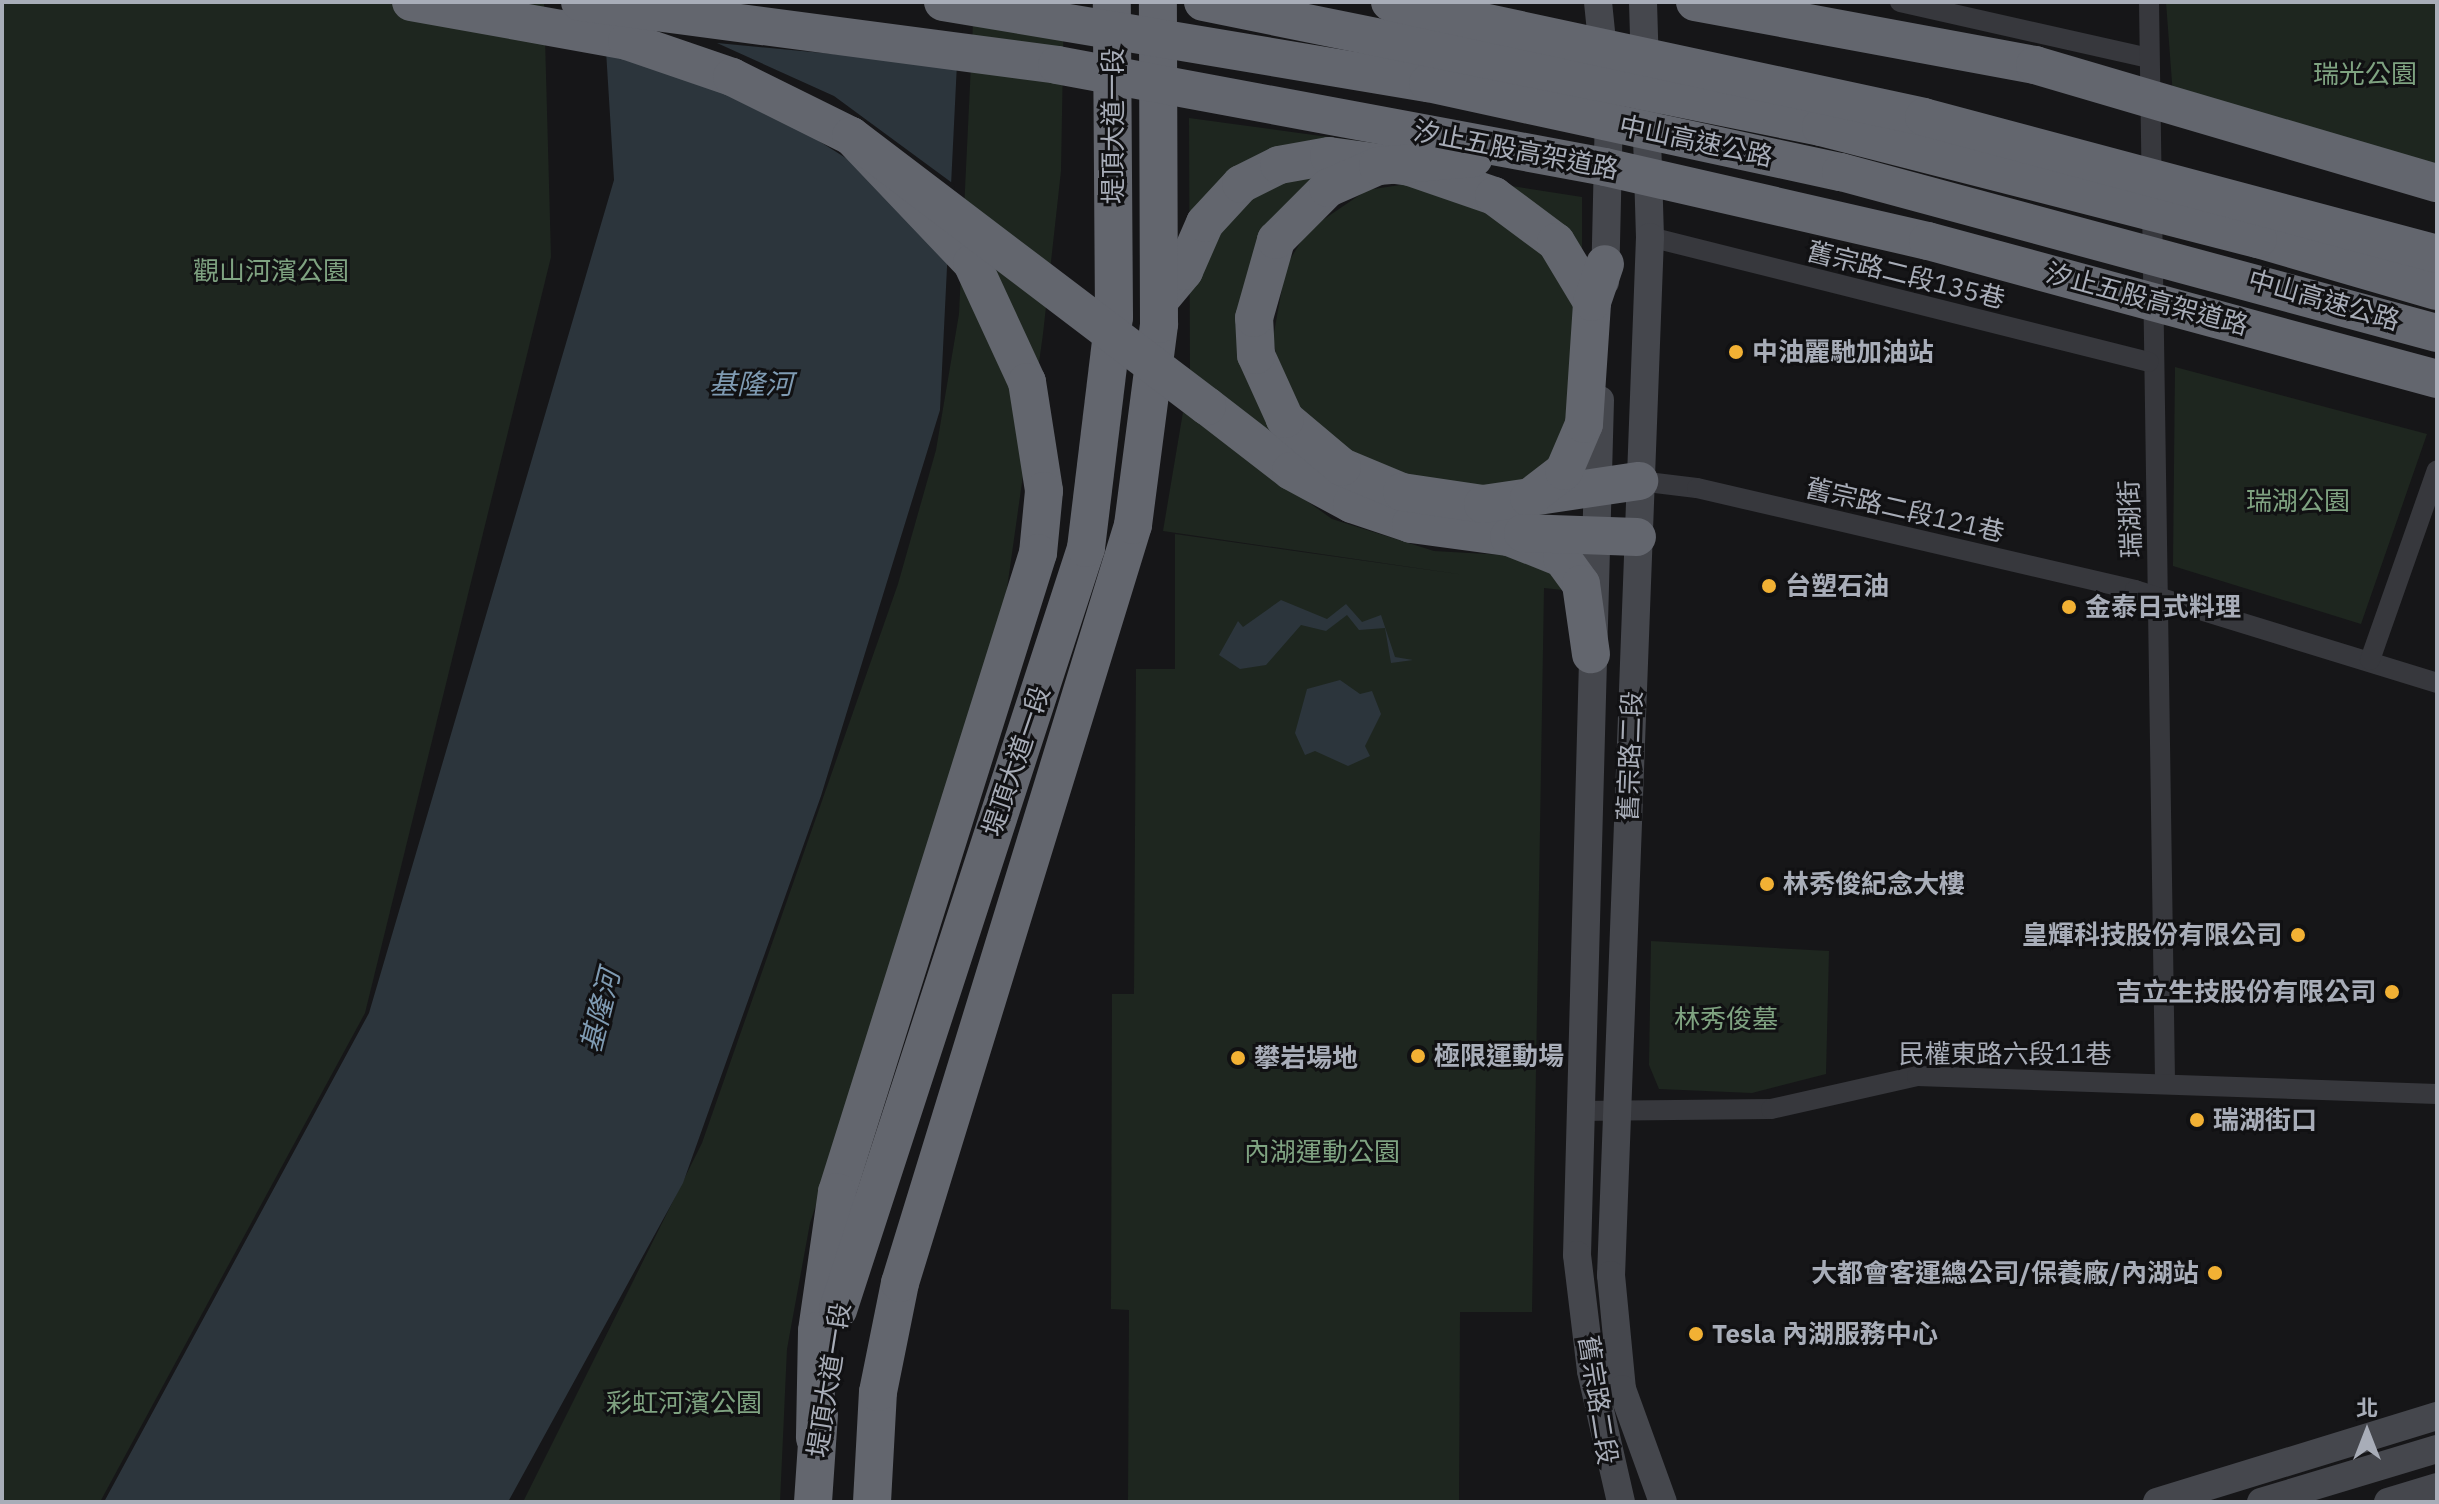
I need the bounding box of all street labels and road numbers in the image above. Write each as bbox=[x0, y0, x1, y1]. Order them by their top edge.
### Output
street label: 堤頂大道一段 bbox=[1097, 48, 1129, 204]
street label: 中山高速公路 bbox=[1616, 110, 1776, 172]
street label: 汐止五股高架道路 bbox=[1411, 115, 1621, 185]
street label: 舊宗路二段135巷 bbox=[1804, 235, 2008, 315]
street label: 汐止五股高架道路 bbox=[2043, 257, 2251, 341]
street label: 中山高速公路 bbox=[2245, 264, 2403, 336]
street label: 舊宗路二段121巷 bbox=[1803, 472, 2007, 548]
street label: 瑞湖街 bbox=[2113, 479, 2147, 559]
street label: 堤頂大道一段 bbox=[976, 682, 1056, 840]
street label: 舊宗路二段 bbox=[1612, 690, 1648, 822]
street label: 民權東路六段11巷 bbox=[1898, 1038, 2112, 1070]
street label: 堤頂大道一段 bbox=[801, 1301, 857, 1459]
street label: 舊宗路二段 bbox=[1572, 1333, 1624, 1467]

